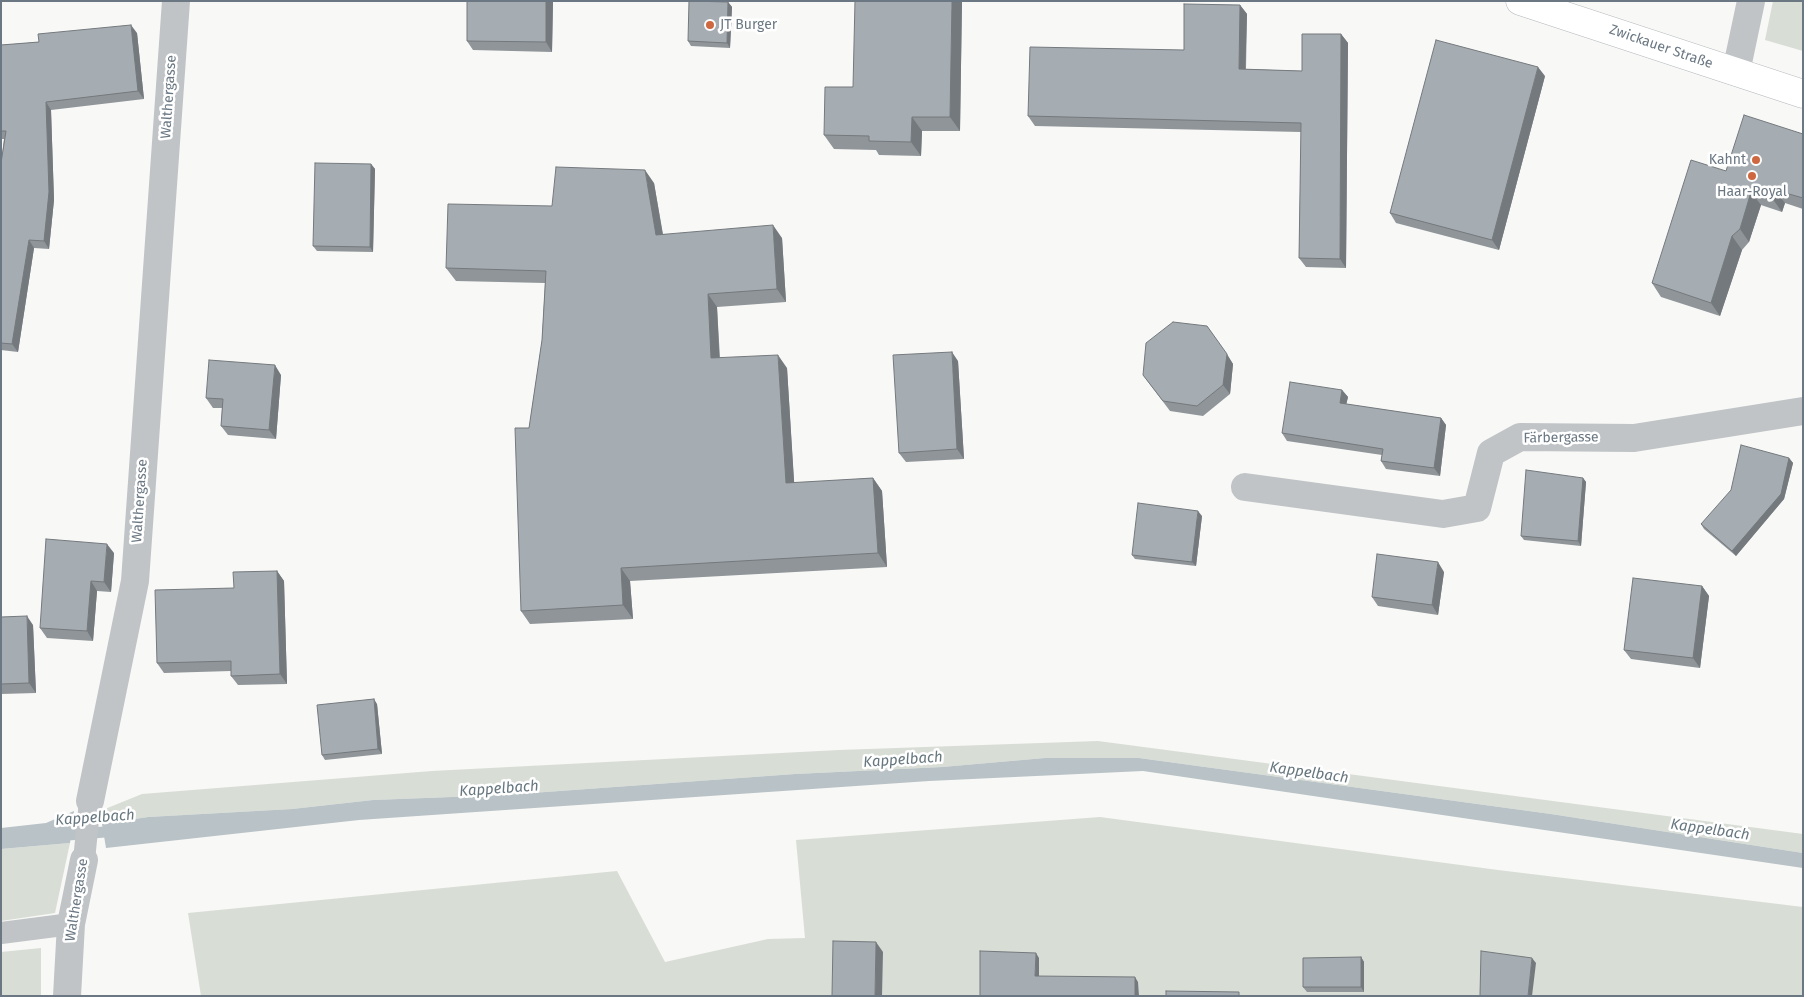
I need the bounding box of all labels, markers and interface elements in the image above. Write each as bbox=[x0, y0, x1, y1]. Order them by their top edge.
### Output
place label: JT Burger bbox=[720, 17, 777, 33]
marker: JT Burger bbox=[704, 19, 716, 31]
street label: Zwickauer Straße bbox=[1607, 21, 1715, 73]
street label: Walthergasse bbox=[158, 55, 180, 139]
place label: Kahnt bbox=[1709, 152, 1746, 168]
marker: Kahnt bbox=[1750, 154, 1762, 166]
marker: Haar-Royal bbox=[1746, 170, 1758, 182]
place label: Haar-Royal bbox=[1717, 184, 1787, 200]
street label: Färbergasse bbox=[1523, 429, 1599, 447]
street label: Walthergasse bbox=[129, 459, 151, 543]
water label: Kappelbach bbox=[863, 748, 943, 772]
water label: Kappelbach bbox=[1268, 759, 1350, 787]
water label: Kappelbach bbox=[459, 777, 539, 801]
water label: Kappelbach bbox=[55, 806, 135, 830]
water label: Kappelbach bbox=[1669, 816, 1751, 844]
street label: Walthergasse bbox=[62, 857, 92, 943]

